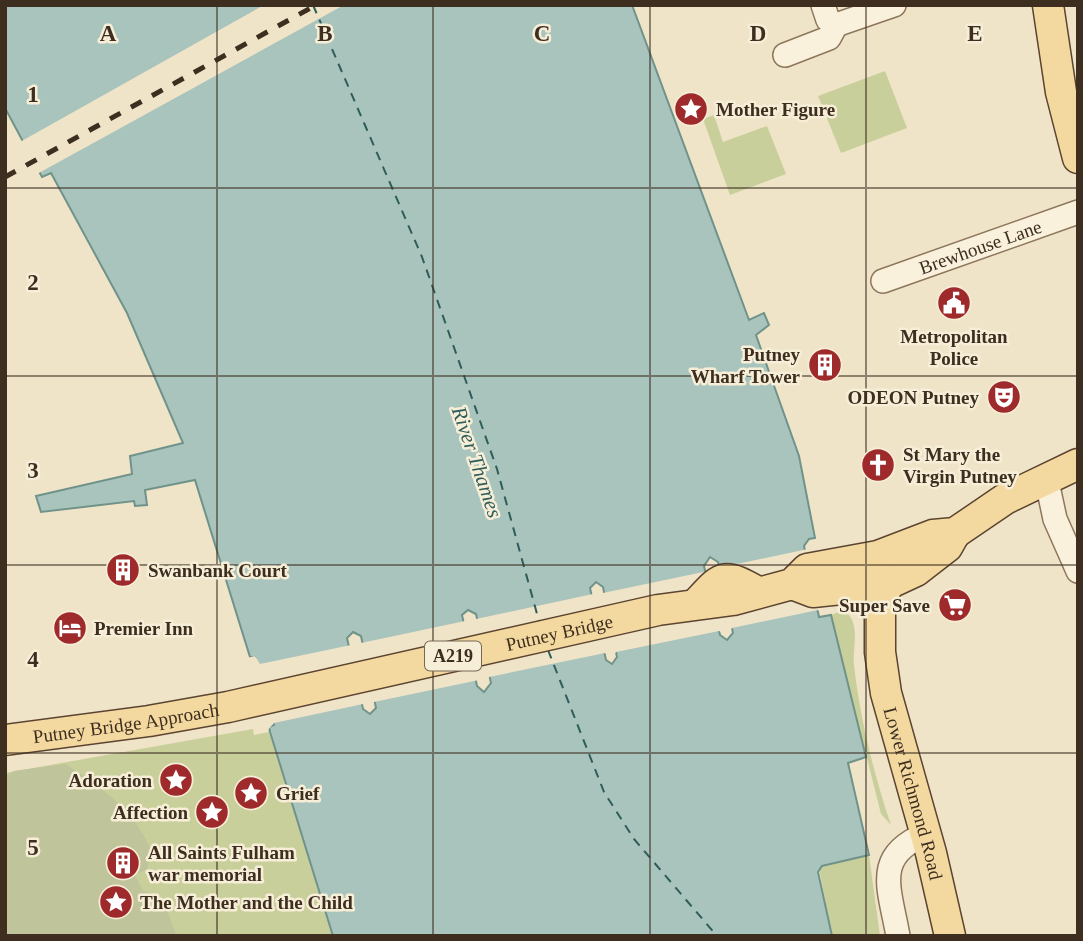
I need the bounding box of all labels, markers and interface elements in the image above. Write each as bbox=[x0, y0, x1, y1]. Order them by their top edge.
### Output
text: A bbox=[100, 21, 117, 46]
text: B bbox=[317, 21, 333, 46]
text: C bbox=[534, 21, 550, 46]
text: D bbox=[750, 21, 766, 46]
text: E bbox=[967, 21, 983, 46]
text: 1 bbox=[27, 82, 39, 107]
place icon: Mother Figure bbox=[672, 90, 710, 128]
place label: Mother Figure bbox=[716, 99, 835, 120]
street label: Brewhouse Lane bbox=[916, 216, 1044, 278]
text: 2 bbox=[27, 270, 39, 295]
public building icon: Metropolitan Police bbox=[935, 284, 973, 322]
place label: Metropolitan Police bbox=[900, 326, 1008, 369]
place label: Putney Wharf Tower bbox=[691, 344, 801, 387]
building icon: Putney Wharf Tower bbox=[806, 346, 844, 384]
theatre icon: ODEON Putney bbox=[985, 378, 1023, 416]
place label: ODEON Putney bbox=[848, 387, 979, 408]
water label: River Thames bbox=[446, 402, 507, 521]
place label: St Mary the Virgin Putney bbox=[903, 444, 1017, 487]
church icon: St Mary the Virgin Putney bbox=[859, 446, 897, 484]
text: 3 bbox=[27, 458, 39, 483]
building icon: Swanbank Court bbox=[104, 551, 142, 589]
place label: Swanbank Court bbox=[148, 560, 288, 581]
supermarket icon: Super Save bbox=[936, 586, 974, 624]
place label: Super Save bbox=[839, 595, 930, 616]
hotel icon: Premier Inn bbox=[51, 609, 89, 647]
street label: Putney Bridge bbox=[504, 611, 615, 655]
place label: Premier Inn bbox=[94, 618, 193, 639]
road number: A219 bbox=[425, 642, 481, 670]
text: 4 bbox=[27, 647, 39, 672]
street label: Putney Bridge Approach bbox=[31, 699, 221, 747]
street label: Lower Richmond Road bbox=[879, 705, 947, 882]
place icon: Adoration bbox=[157, 761, 195, 799]
place label: Adoration bbox=[69, 770, 152, 791]
place icon: Grief bbox=[232, 774, 270, 812]
place label: Grief bbox=[276, 783, 320, 804]
place icon: Affection bbox=[193, 793, 231, 831]
place label: Affection bbox=[113, 802, 188, 823]
text: 5 bbox=[27, 835, 39, 860]
place label: All Saints Fulham war memorial bbox=[148, 842, 295, 885]
building icon: All Saints Fulham war memorial bbox=[104, 844, 142, 882]
place icon: The Mother and the Child bbox=[97, 883, 135, 921]
place label: The Mother and the Child bbox=[140, 892, 353, 913]

